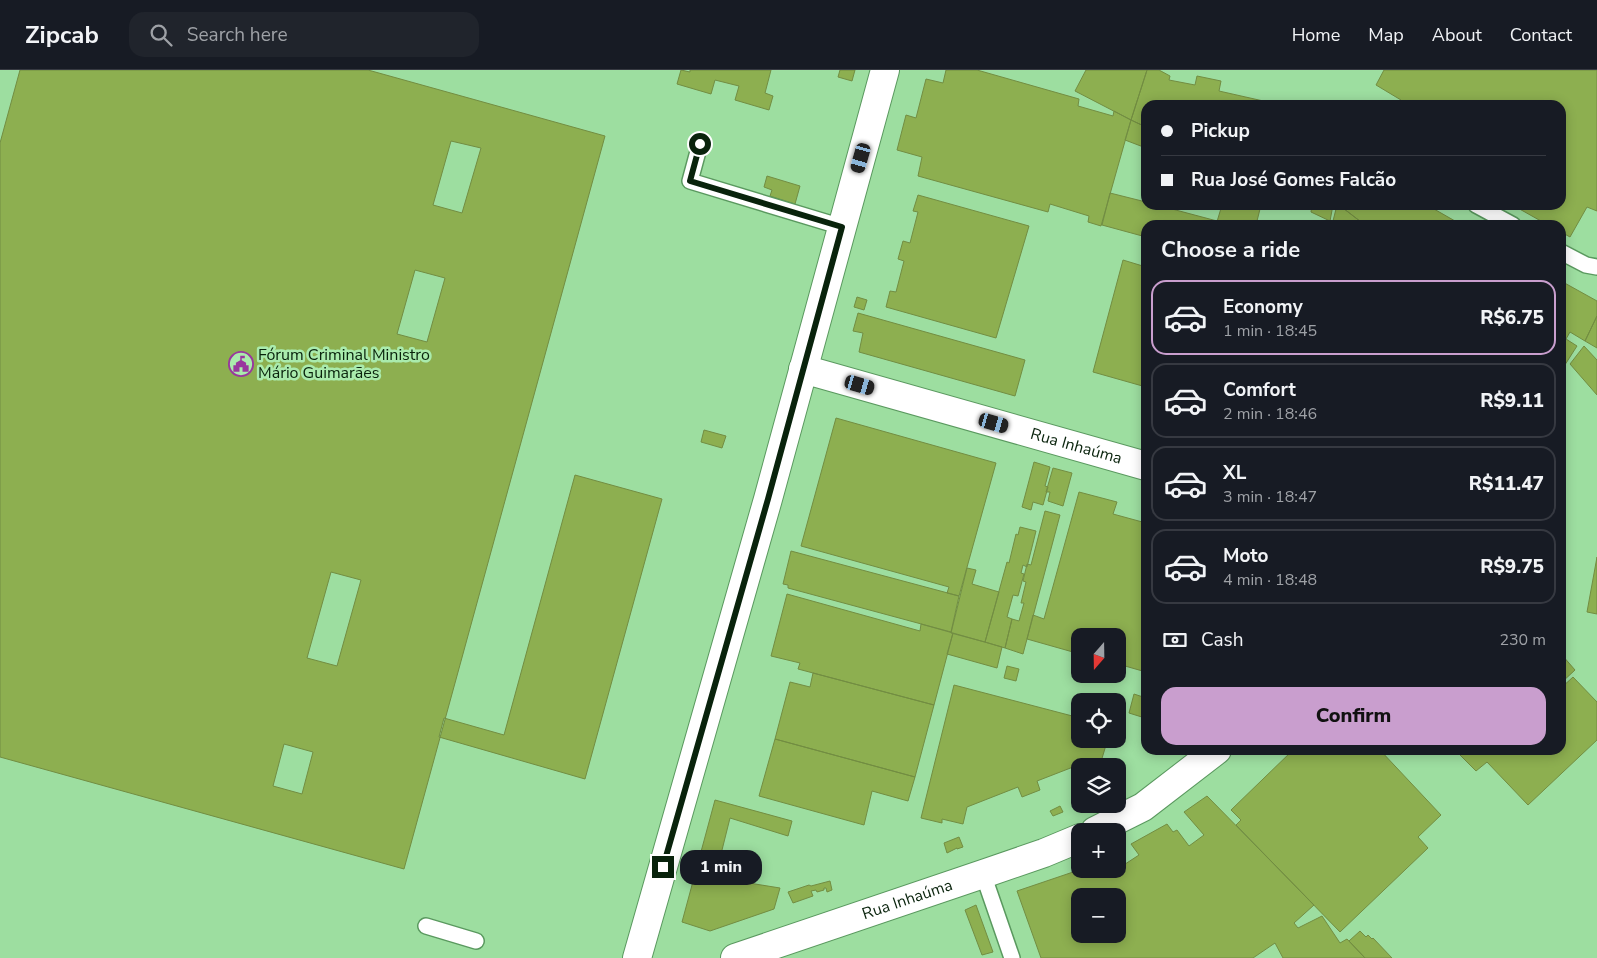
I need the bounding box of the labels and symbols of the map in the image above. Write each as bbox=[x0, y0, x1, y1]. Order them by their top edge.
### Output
route start bbox=[689, 133, 711, 155]
car bbox=[849, 142, 872, 174]
place label: Fórum Criminal Ministro Mário Guimarães bbox=[258, 344, 430, 384]
public building icon: Fórum Criminal Ministro Mário Guimarães bbox=[228, 351, 254, 377]
car bbox=[843, 374, 876, 396]
car bbox=[977, 412, 1010, 434]
street label: Rua Inhaúma bbox=[1028, 423, 1125, 470]
north arrow bbox=[1071, 628, 1126, 682]
callout: 1 min bbox=[680, 850, 763, 884]
route end bbox=[652, 856, 674, 878]
street label: Rua Inhaúma bbox=[859, 874, 956, 925]

